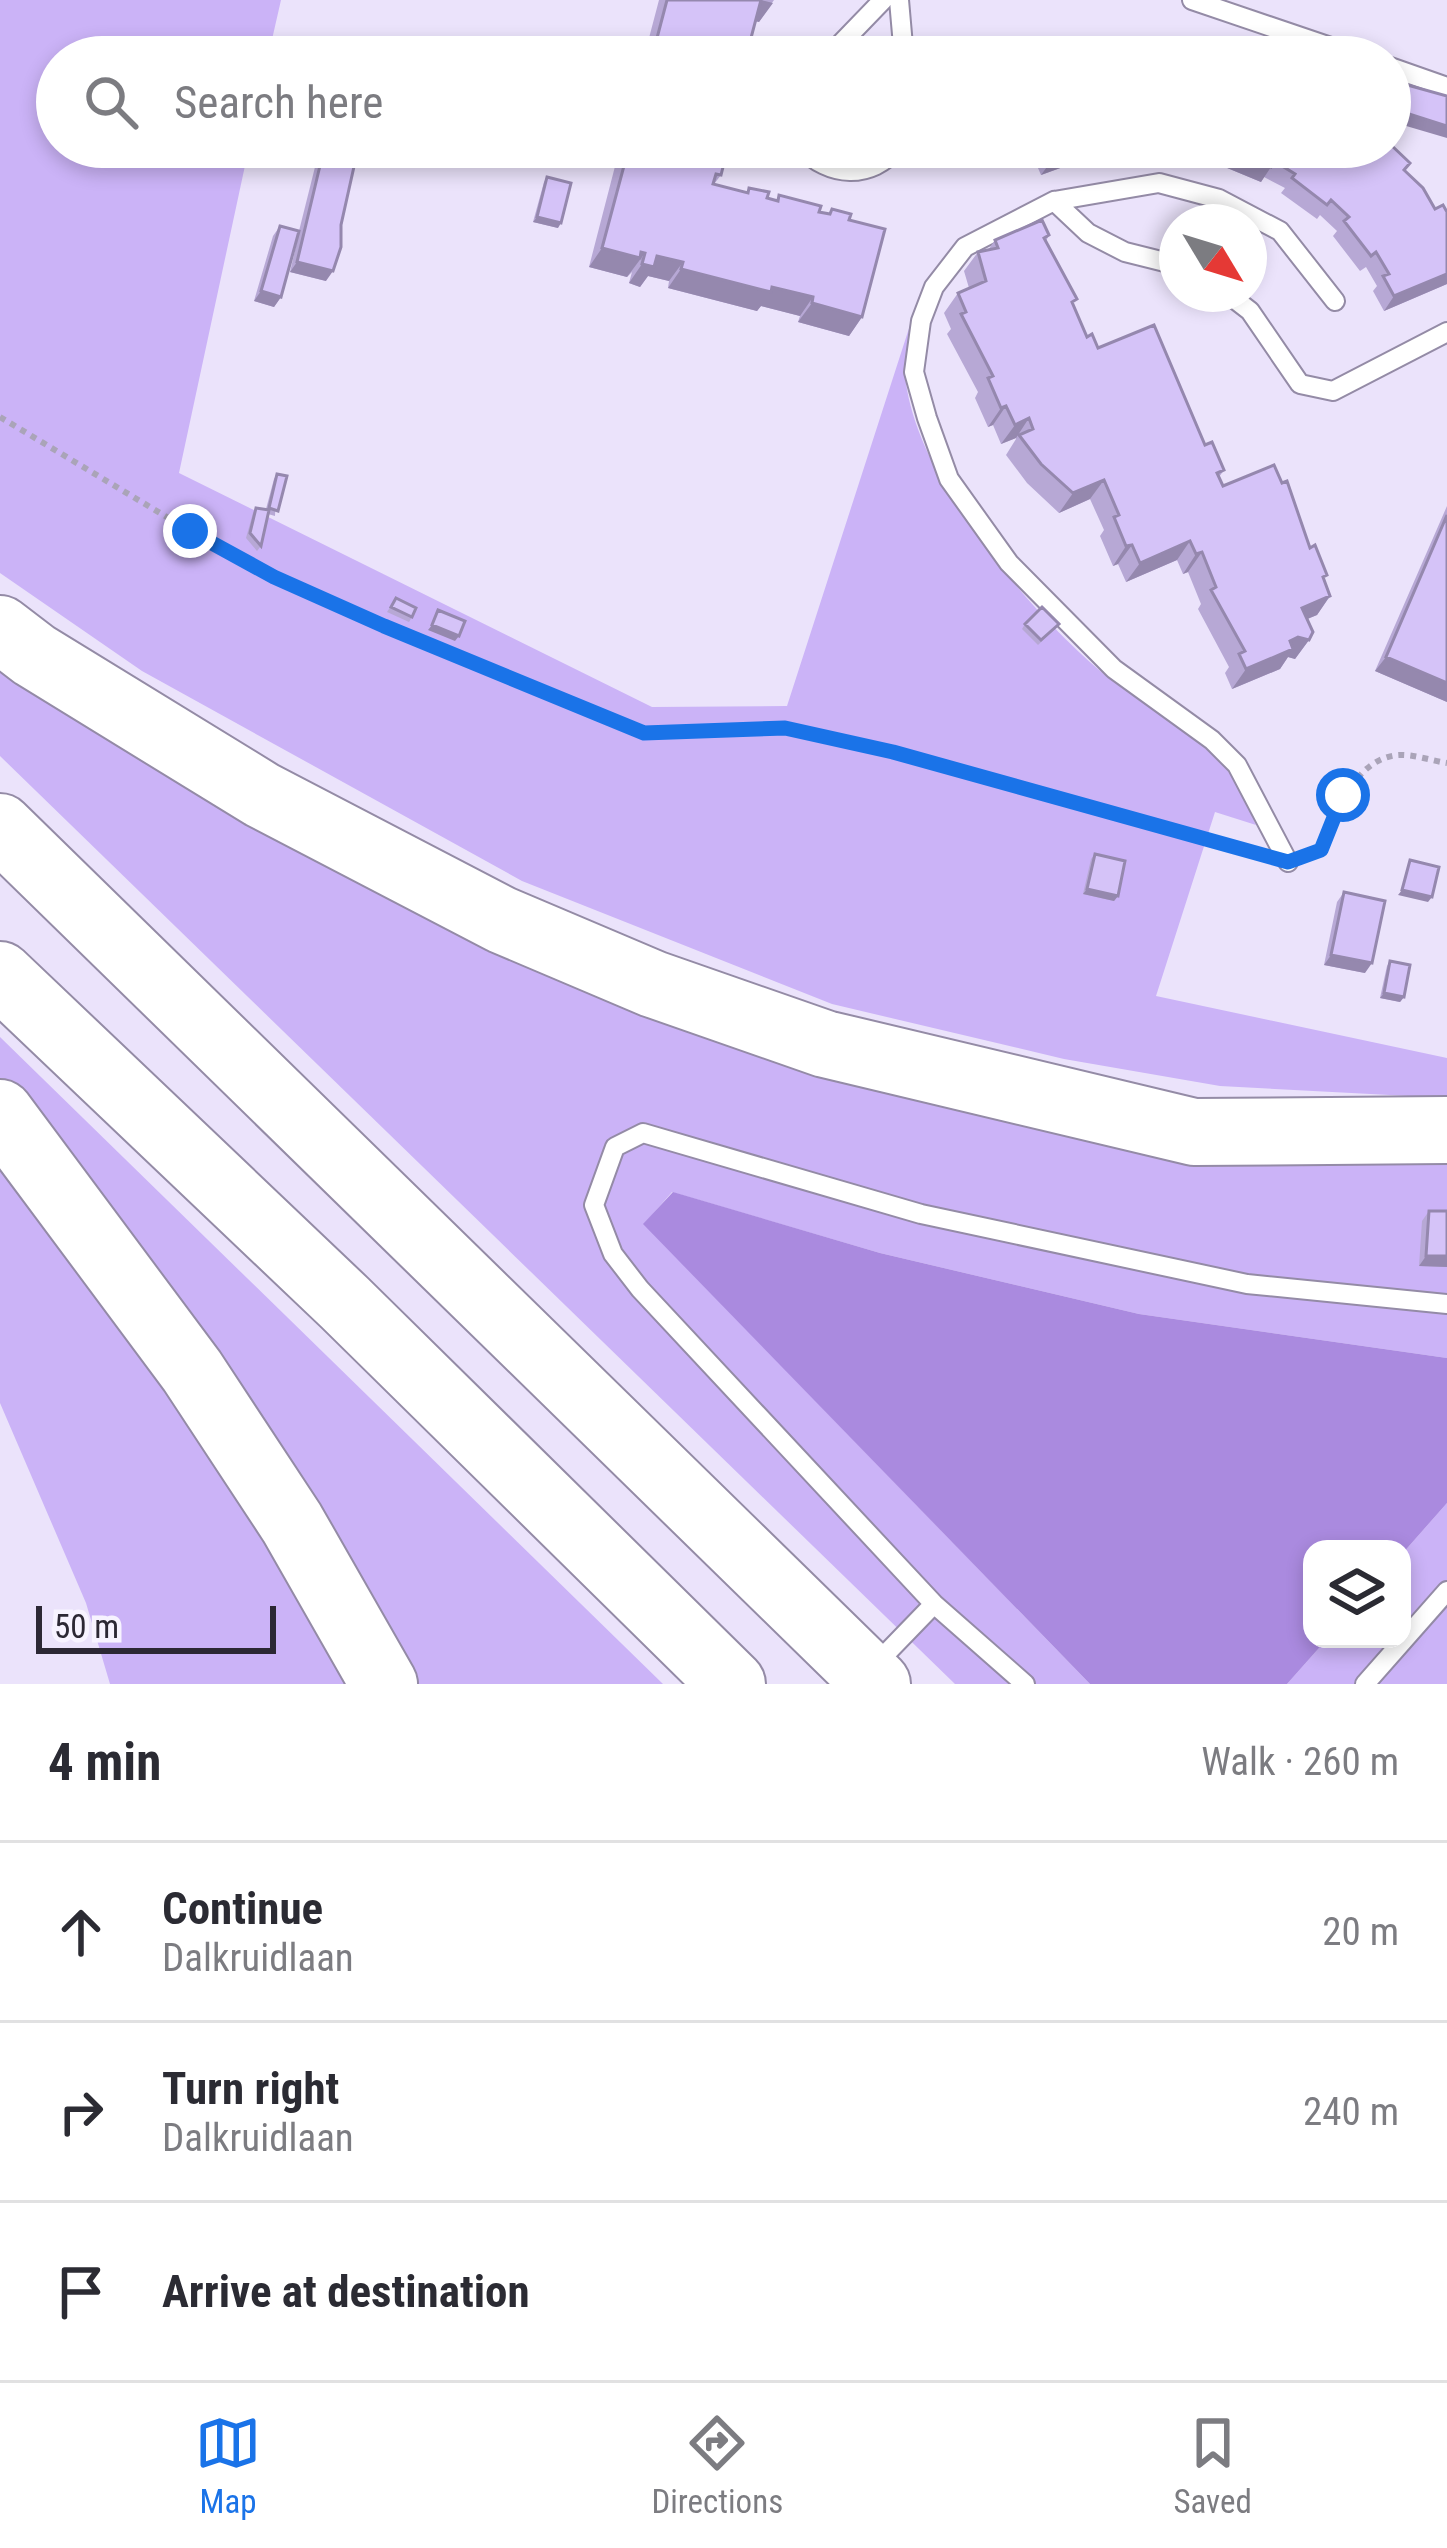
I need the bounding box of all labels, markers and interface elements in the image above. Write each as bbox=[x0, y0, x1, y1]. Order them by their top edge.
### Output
search box bbox=[36, 36, 1411, 168]
icon: search bbox=[78, 69, 144, 135]
text: Search here bbox=[174, 76, 383, 129]
north arrow bbox=[1159, 204, 1267, 312]
route end bbox=[163, 504, 217, 558]
route start bbox=[1316, 768, 1370, 822]
map controls bbox=[1303, 1540, 1411, 1648]
button: layers bbox=[1303, 1540, 1411, 1648]
scale bar bbox=[36, 1600, 276, 1653]
text: 50 m bbox=[54, 1607, 119, 1646]
text: 4 min bbox=[48, 1733, 161, 1792]
text: Walk · 260 m bbox=[1201, 1739, 1399, 1785]
text: Continue bbox=[162, 1882, 323, 1935]
icon: ahead bbox=[48, 1899, 114, 1965]
text: 20 m bbox=[1322, 1909, 1399, 1955]
text: Dalkruidlaan bbox=[162, 1935, 354, 1981]
text: Turn right bbox=[162, 2062, 339, 2115]
icon: right bbox=[48, 2079, 114, 2145]
text: 240 m bbox=[1303, 2089, 1399, 2135]
text: Dalkruidlaan bbox=[162, 2115, 354, 2161]
icon: arrive bbox=[48, 2259, 114, 2325]
text: Arrive at destination bbox=[162, 2265, 530, 2318]
tab: Map bbox=[195, 2410, 261, 2521]
tab: Directions bbox=[651, 2410, 783, 2521]
tab: Saved bbox=[1173, 2410, 1252, 2521]

